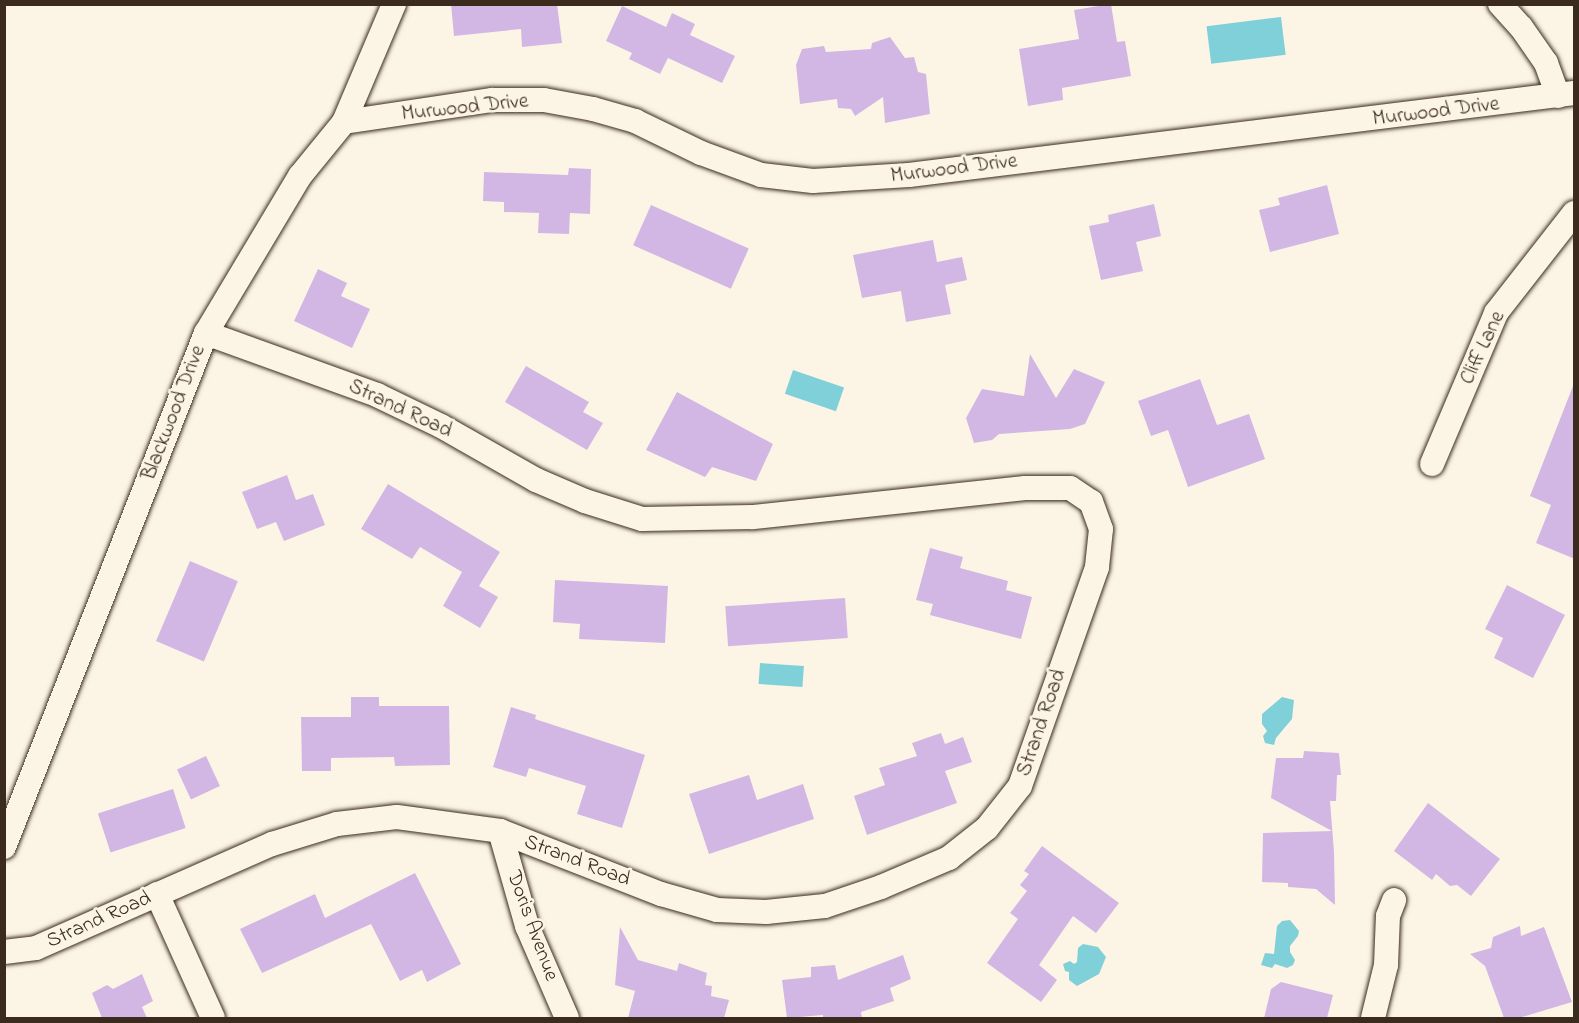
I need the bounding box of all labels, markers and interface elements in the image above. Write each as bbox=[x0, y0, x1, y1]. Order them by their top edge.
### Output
street label: Murwood Drive bbox=[400, 89, 530, 127]
street label: Murwood Drive bbox=[1371, 92, 1501, 132]
street label: Murwood Drive bbox=[889, 149, 1019, 189]
street label: Cliff Lane bbox=[1455, 307, 1511, 389]
street label: Blackwood Drive bbox=[137, 342, 211, 484]
street label: Strand Road bbox=[344, 374, 456, 444]
street label: Strand Road bbox=[1012, 666, 1072, 780]
street label: Strand Road bbox=[520, 829, 634, 893]
street label: Doris Avenue bbox=[500, 867, 564, 985]
street label: Strand Road bbox=[43, 886, 155, 954]

